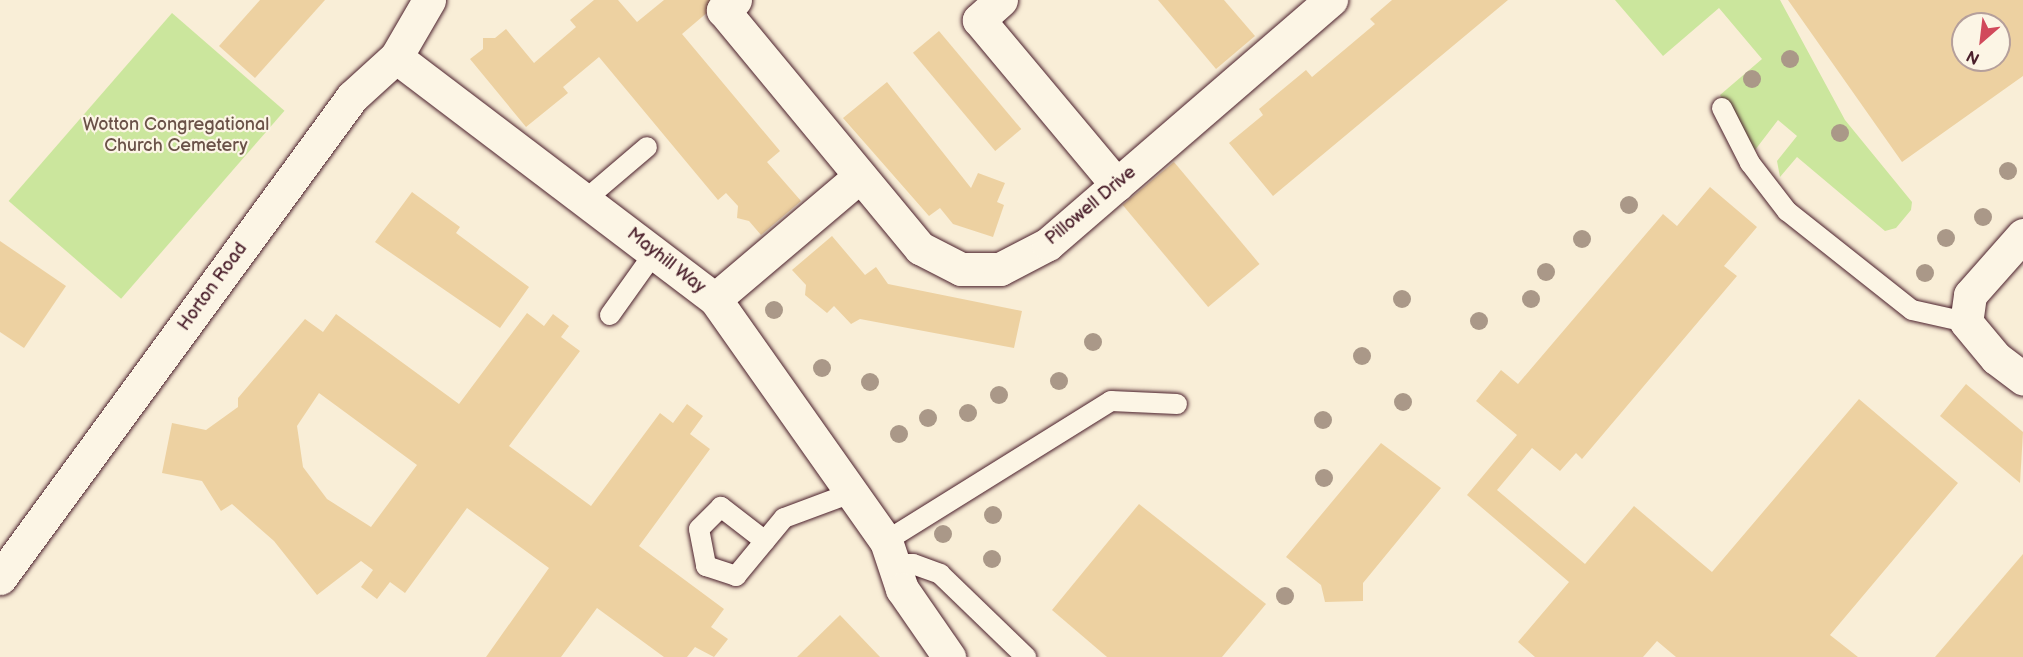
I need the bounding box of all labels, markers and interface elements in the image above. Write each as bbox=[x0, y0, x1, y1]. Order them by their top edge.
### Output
north arrow bbox=[1951, 12, 2011, 72]
text: N bbox=[1963, 45, 1983, 68]
park label: Wotton Congregational Church Cemetery bbox=[83, 115, 269, 158]
street label: Pillowell Drive bbox=[1041, 162, 1141, 250]
street label: Mayhill Way bbox=[622, 223, 710, 299]
street label: Horton Road bbox=[174, 239, 252, 335]

